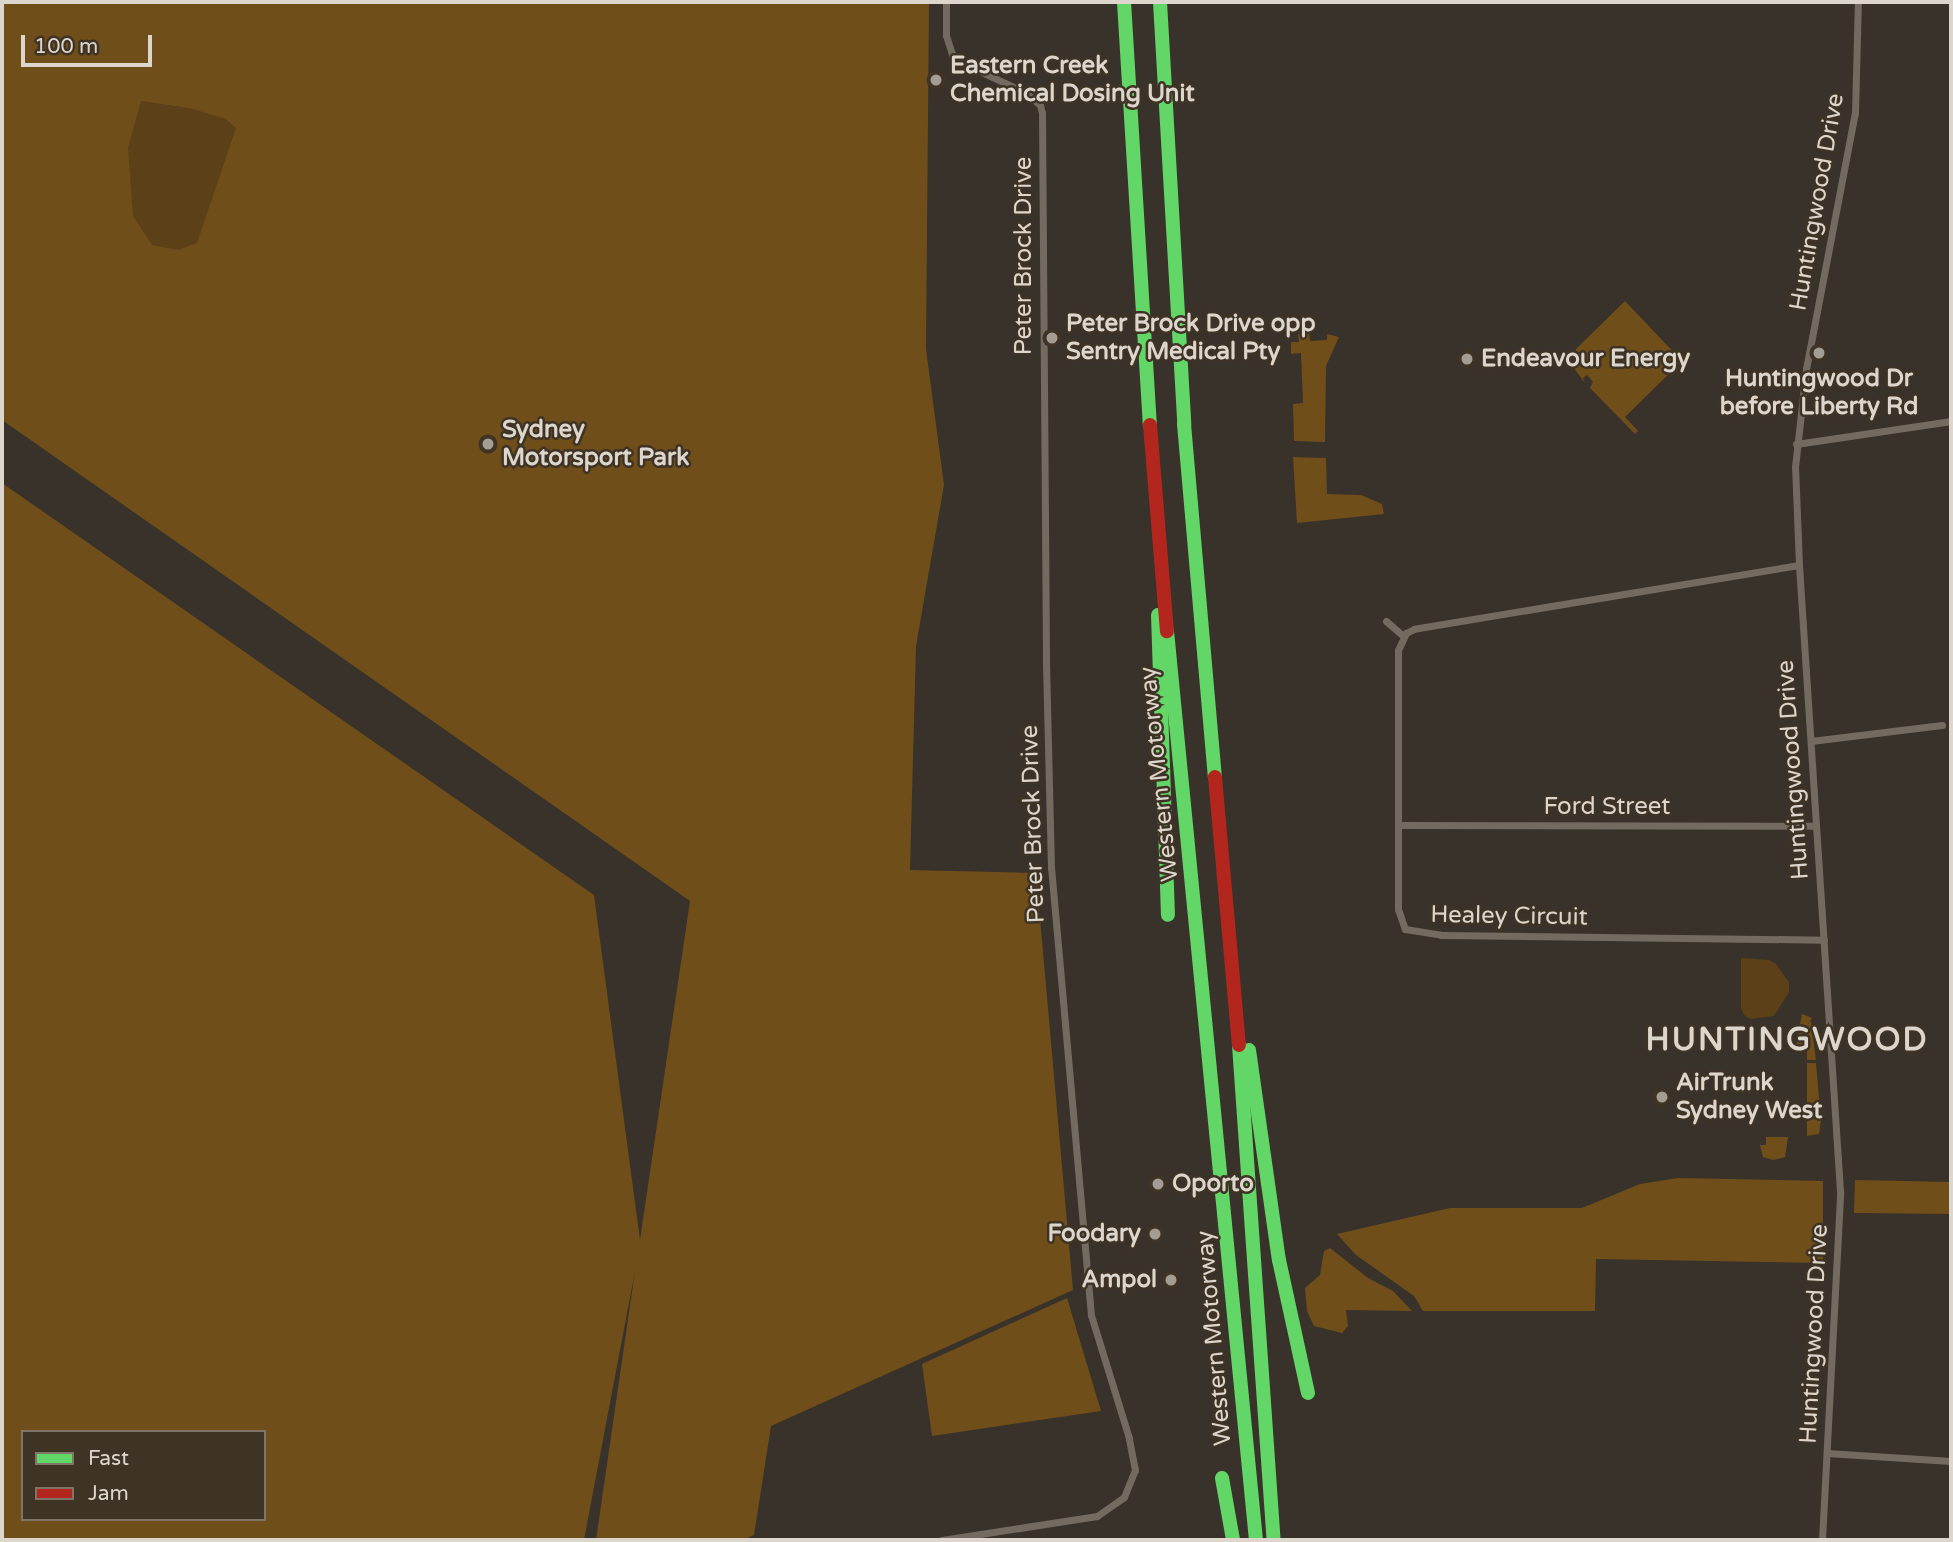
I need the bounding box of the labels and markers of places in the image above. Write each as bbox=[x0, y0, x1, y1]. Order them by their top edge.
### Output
place label: Eastern Creek Chemical Dosing Unit bbox=[950, 52, 1195, 108]
marker: Eastern Creek Chemical Dosing Unit bbox=[928, 72, 944, 88]
place label: Peter Brock Drive opp Sentry Medical Pty bbox=[1066, 310, 1316, 366]
marker: Peter Brock Drive opp Sentry Medical Pty bbox=[1044, 330, 1060, 346]
place label: Endeavour Energy bbox=[1481, 345, 1690, 373]
marker: Huntingwood Dr before Liberty Rd bbox=[1811, 345, 1827, 361]
marker: Endeavour Energy bbox=[1459, 351, 1475, 367]
place label: Huntingwood Dr before Liberty Rd bbox=[1720, 365, 1918, 421]
place label: Sydney Motorsport Park bbox=[502, 416, 689, 472]
marker: Sydney Motorsport Park bbox=[480, 436, 496, 452]
place label: AirTrunk Sydney West bbox=[1676, 1069, 1822, 1125]
marker: AirTrunk Sydney West bbox=[1654, 1089, 1670, 1105]
place label: Oporto bbox=[1172, 1170, 1254, 1198]
marker: Oporto bbox=[1150, 1176, 1166, 1192]
place label: Foodary bbox=[1047, 1220, 1141, 1248]
marker: Foodary bbox=[1147, 1226, 1163, 1242]
place label: Ampol bbox=[1081, 1266, 1157, 1294]
marker: Ampol bbox=[1163, 1272, 1179, 1288]

